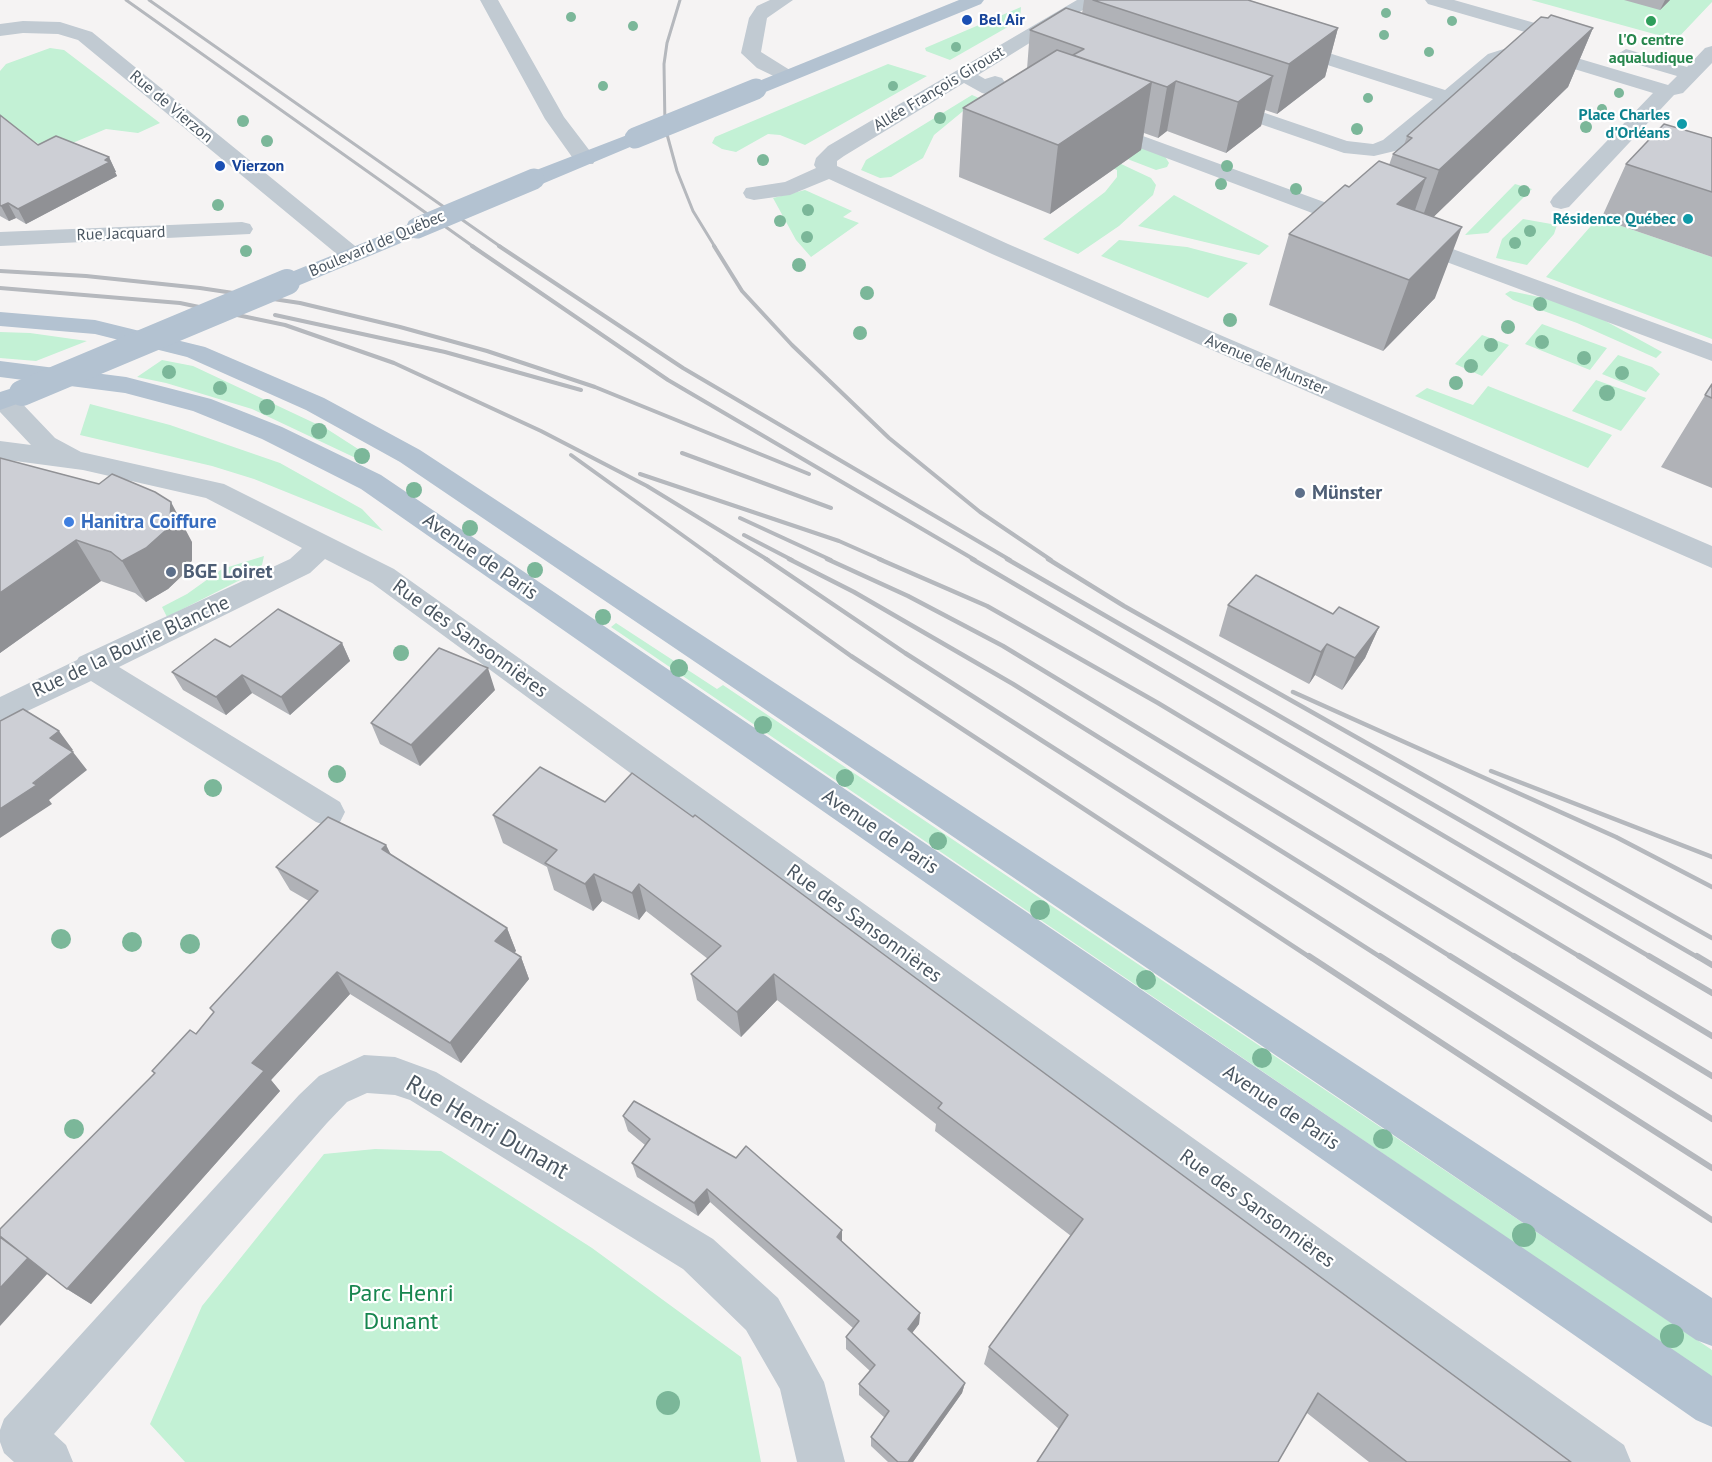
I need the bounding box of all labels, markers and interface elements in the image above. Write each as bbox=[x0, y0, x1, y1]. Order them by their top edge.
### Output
place label: Bel Air bbox=[979, 10, 1025, 30]
marker: Bel Air bbox=[960, 13, 974, 27]
marker: l'O centre aqualudique bbox=[1644, 14, 1658, 28]
place label: l'O centre aqualudique bbox=[1609, 30, 1693, 68]
street label: Allée François Giroust bbox=[870, 42, 1008, 136]
street label: Rue de Vierzon bbox=[126, 67, 216, 147]
place label: Place Charles d'Orléans bbox=[1579, 105, 1670, 143]
marker: Place Charles d'Orléans bbox=[1675, 117, 1689, 131]
place label: Vierzon bbox=[232, 156, 284, 176]
marker: Vierzon bbox=[213, 159, 227, 173]
street label: Boulevard de Québec bbox=[306, 207, 448, 281]
place label: Résidence Québec bbox=[1553, 209, 1676, 229]
marker: Résidence Québec bbox=[1681, 212, 1695, 226]
street label: Rue Jacquard bbox=[76, 223, 166, 245]
street label: Avenue de Munster bbox=[1202, 331, 1330, 399]
place label: Münster bbox=[1312, 481, 1382, 505]
marker: Münster bbox=[1293, 486, 1307, 500]
street label: Avenue de Paris bbox=[418, 508, 542, 606]
place label: Hanitra Coiffure bbox=[81, 510, 217, 534]
marker: Hanitra Coiffure bbox=[62, 515, 76, 529]
place label: BGE Loiret bbox=[183, 560, 272, 584]
marker: BGE Loiret bbox=[164, 565, 178, 579]
street label: Rue des Sansonnières bbox=[388, 575, 552, 703]
street label: Rue de la Bourie Blanche bbox=[29, 591, 233, 703]
street label: Avenue de Paris bbox=[817, 784, 943, 880]
street label: Rue des Sansonnières bbox=[782, 860, 946, 988]
street label: Avenue de Paris bbox=[1218, 1060, 1344, 1156]
street label: Rue Henri Dunant bbox=[401, 1070, 573, 1186]
street label: Rue des Sansonnières bbox=[1175, 1145, 1339, 1273]
park label: Parc Henri Dunant bbox=[348, 1280, 454, 1336]

